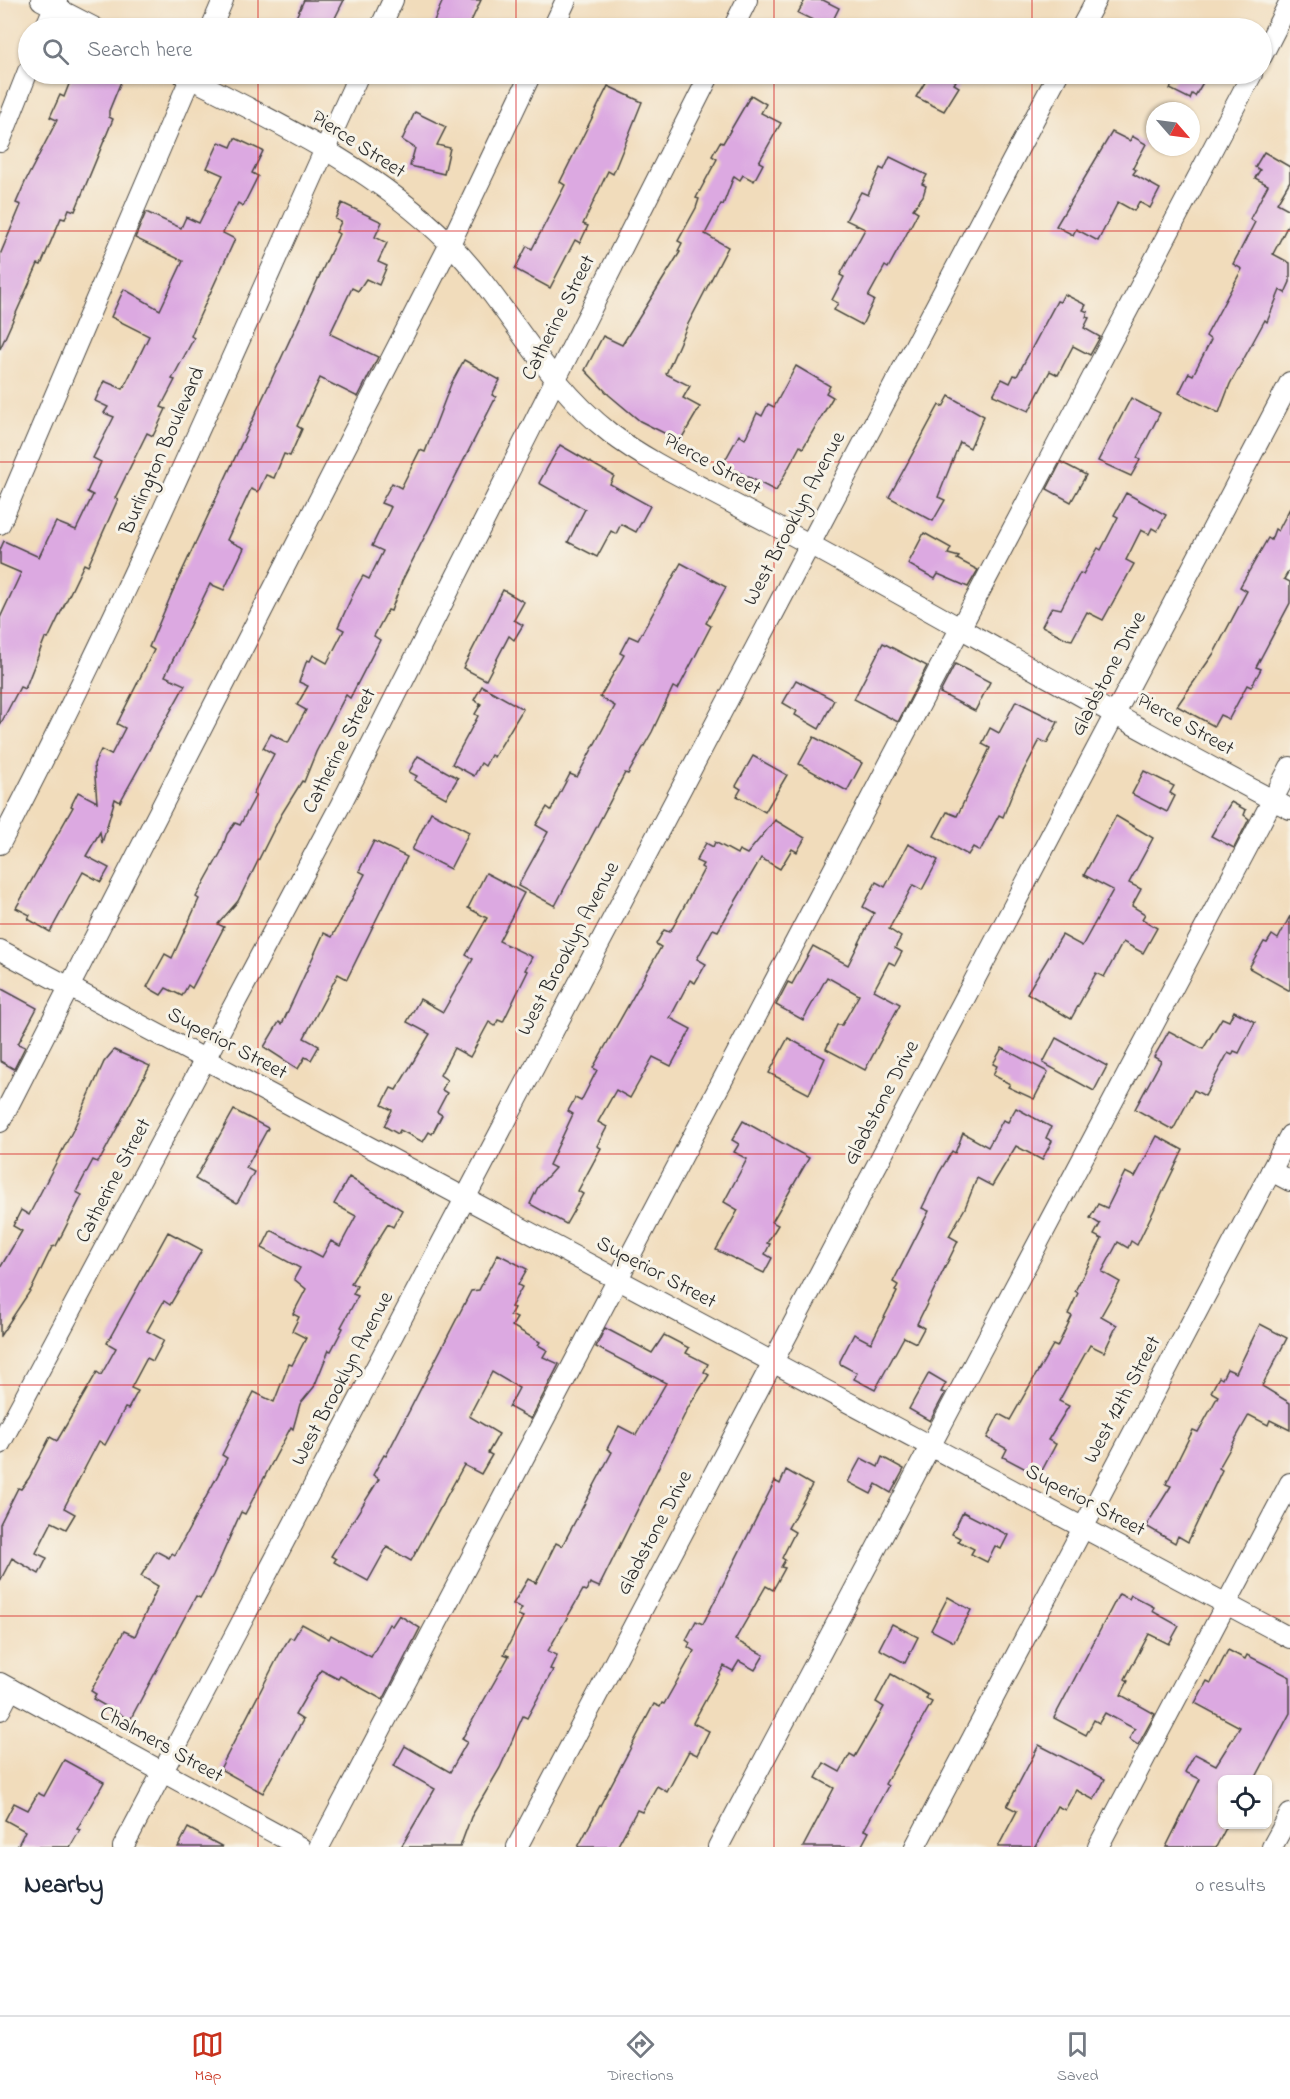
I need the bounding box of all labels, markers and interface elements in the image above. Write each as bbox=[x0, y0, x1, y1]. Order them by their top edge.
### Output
search box bbox=[18, 18, 1272, 84]
icon: search bbox=[39, 35, 72, 68]
text: Search here bbox=[87, 35, 192, 67]
north arrow bbox=[1146, 102, 1200, 156]
street label: Pierce Street bbox=[305, 103, 411, 187]
street label: Catherine Street bbox=[514, 250, 604, 386]
street label: Burlington Boulevard bbox=[112, 362, 215, 541]
street label: Pierce Street bbox=[658, 426, 766, 504]
street label: West Brooklyn Avenue bbox=[736, 426, 856, 612]
street label: Gladstone Drive bbox=[1064, 606, 1155, 742]
street label: Catherine Street bbox=[295, 683, 385, 819]
street label: Pierce Street bbox=[1131, 686, 1239, 764]
street label: West Brooklyn Avenue bbox=[510, 856, 630, 1042]
street label: Superior Street bbox=[162, 1000, 292, 1088]
street label: Gladstone Drive bbox=[837, 1035, 928, 1171]
street label: Catherine Street bbox=[68, 1113, 160, 1249]
street label: Superior Street bbox=[591, 1229, 721, 1317]
street label: West Brooklyn Avenue bbox=[284, 1286, 404, 1472]
street label: West 12th Street bbox=[1077, 1331, 1169, 1469]
street label: Superior Street bbox=[1020, 1457, 1150, 1545]
street label: Gladstone Drive bbox=[610, 1465, 701, 1601]
street label: Chalmers Street bbox=[94, 1699, 228, 1791]
map controls bbox=[1218, 1775, 1272, 1829]
button: locate bbox=[1218, 1775, 1272, 1829]
text: Nearby bbox=[24, 1867, 103, 1905]
text: 0 results bbox=[1195, 1872, 1266, 1901]
tab: Map bbox=[191, 2028, 224, 2088]
tab: Directions bbox=[607, 2028, 674, 2088]
tab: Saved bbox=[1057, 2028, 1099, 2088]

